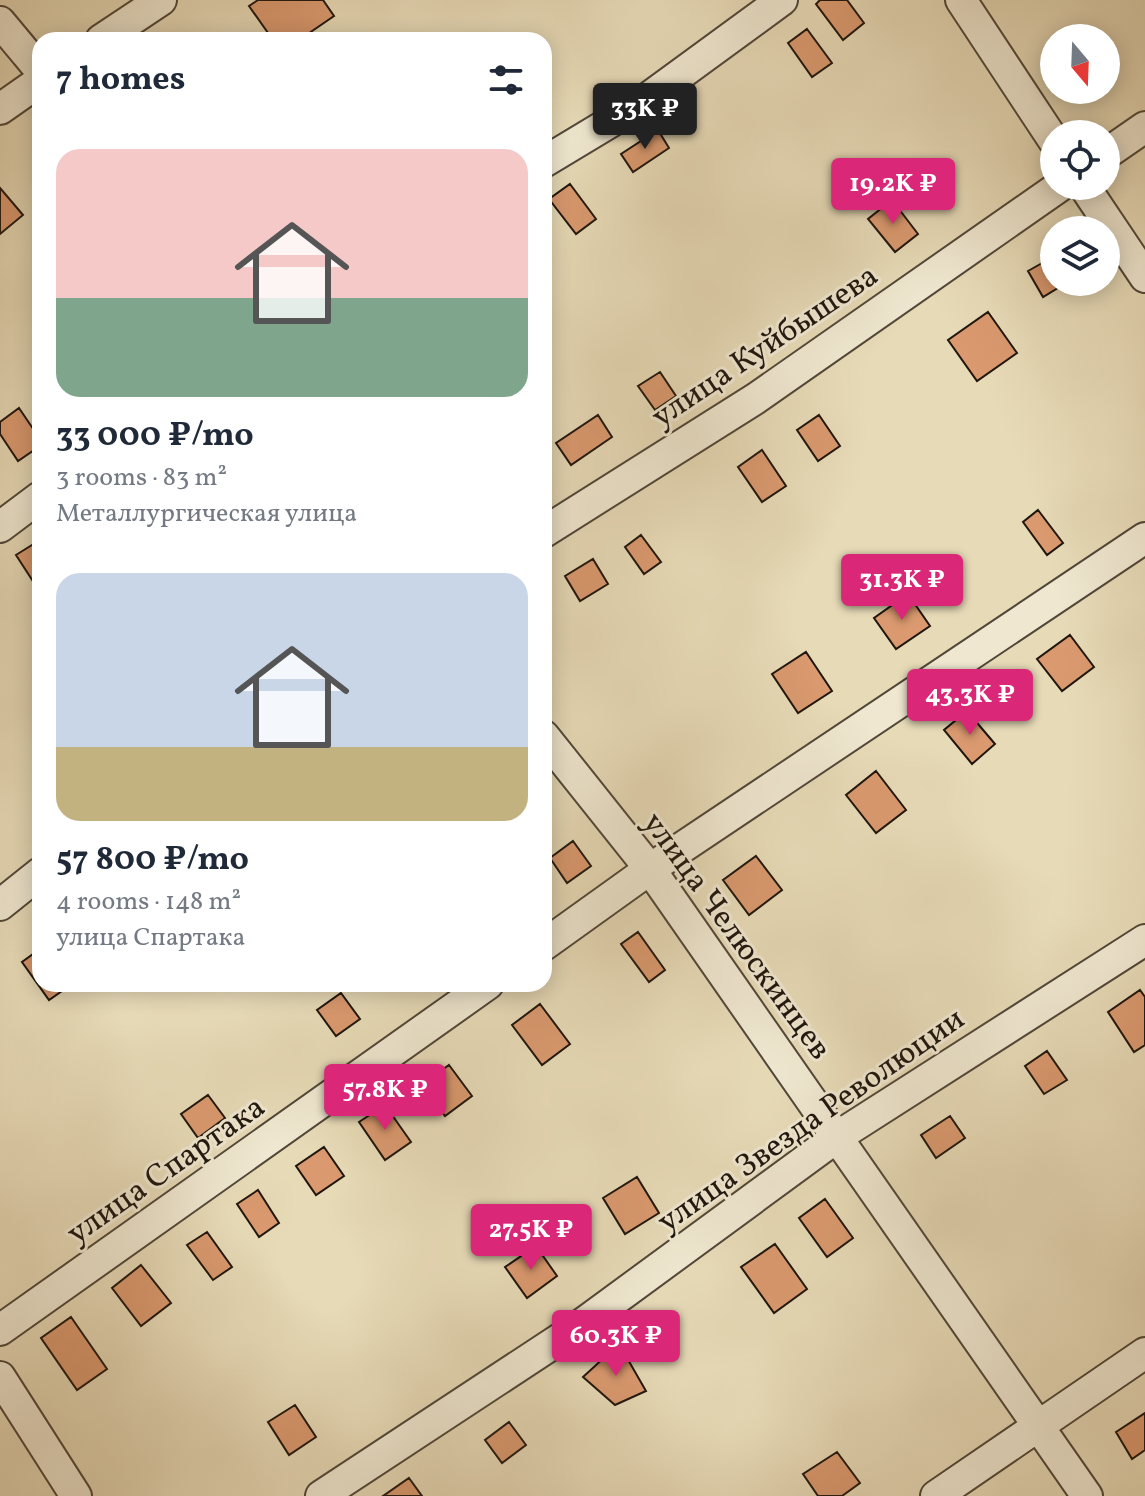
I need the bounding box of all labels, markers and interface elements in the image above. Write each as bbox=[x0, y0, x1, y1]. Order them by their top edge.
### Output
north arrow bbox=[1040, 24, 1120, 104]
map controls bbox=[1040, 24, 1120, 296]
text: 7 homes bbox=[56, 57, 185, 104]
icon: filters bbox=[484, 58, 528, 102]
pin: 33K ₽ bbox=[589, 83, 701, 151]
text: 33K ₽ bbox=[611, 91, 679, 127]
button: locate bbox=[1040, 120, 1120, 200]
pin: 19.2K ₽ bbox=[819, 158, 967, 226]
text: 19.2K ₽ bbox=[849, 166, 937, 202]
icon: home bbox=[220, 201, 364, 345]
button: layers bbox=[1040, 216, 1120, 296]
street label: улица Куйбышева bbox=[643, 255, 888, 440]
text: 33 000 ₽/mo bbox=[56, 413, 254, 460]
text: 3 rooms · 83 m² bbox=[56, 460, 227, 496]
text: Металлургическая улица bbox=[56, 496, 357, 532]
pin: 31.3K ₽ bbox=[828, 554, 976, 622]
text: 31.3K ₽ bbox=[859, 562, 945, 598]
icon: home bbox=[220, 625, 364, 769]
pin: 43.3K ₽ bbox=[896, 669, 1044, 737]
text: 43.3K ₽ bbox=[925, 677, 1015, 713]
street label: улица Челюскинцев bbox=[631, 804, 840, 1070]
text: 57 800 ₽/mo bbox=[56, 837, 249, 884]
text: 4 rooms · 148 m² bbox=[56, 884, 241, 920]
text: улица Спартака bbox=[56, 920, 245, 956]
street label: улица Звезда Революции bbox=[649, 998, 974, 1245]
pin: 57.8K ₽ bbox=[311, 1064, 459, 1132]
text: 57.8K ₽ bbox=[342, 1072, 428, 1108]
street label: улица Спартака bbox=[59, 1087, 275, 1256]
pin: 27.5K ₽ bbox=[457, 1204, 605, 1272]
text: 27.5K ₽ bbox=[489, 1212, 573, 1248]
pin: 60.3K ₽ bbox=[542, 1310, 690, 1378]
text: 60.3K ₽ bbox=[570, 1318, 662, 1354]

